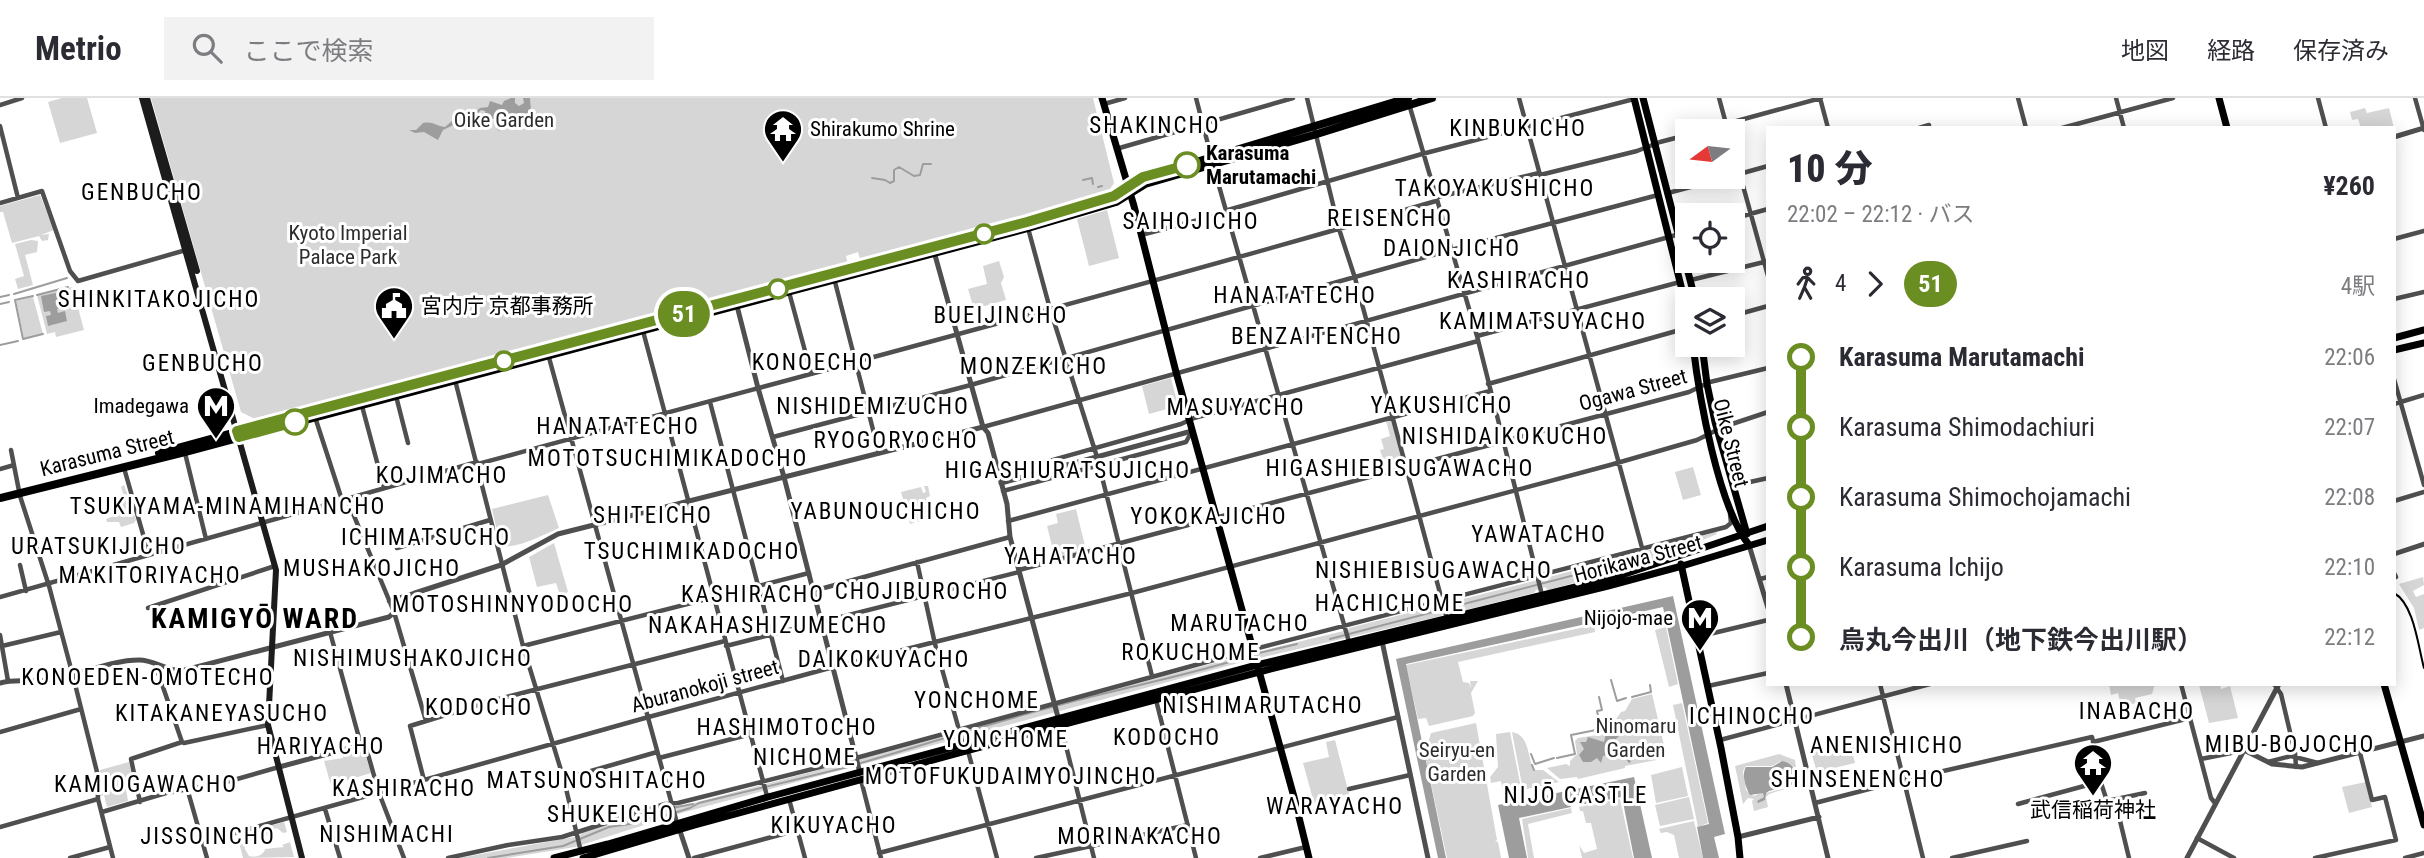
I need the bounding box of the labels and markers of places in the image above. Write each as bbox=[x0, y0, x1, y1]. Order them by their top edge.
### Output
temple icon: Shirakumo Shrine bbox=[762, 108, 804, 163]
place label: Shirakumo Shrine bbox=[810, 117, 955, 141]
place label: Karasuma Marutamachi bbox=[1206, 141, 1316, 189]
marker: Karasuma Marutamachi bbox=[1174, 152, 1200, 178]
unlabelled marker bbox=[974, 224, 994, 244]
unlabelled marker bbox=[768, 279, 788, 299]
public building icon: 宮内庁 京都事務所 bbox=[373, 285, 415, 340]
place label: 宮内庁 京都事務所 bbox=[421, 294, 594, 318]
unlabelled marker bbox=[494, 351, 514, 371]
metro station icon: Imadegawa bbox=[195, 385, 237, 440]
place label: Imadegawa bbox=[93, 394, 189, 418]
unlabelled marker bbox=[282, 409, 308, 435]
metro station icon: Nijojo-mae bbox=[1679, 597, 1721, 652]
place label: Nijojo-mae bbox=[1584, 606, 1673, 630]
temple icon: 武信稲荷神社 bbox=[2072, 742, 2114, 797]
place label: 武信稲荷神社 bbox=[2030, 798, 2156, 822]

